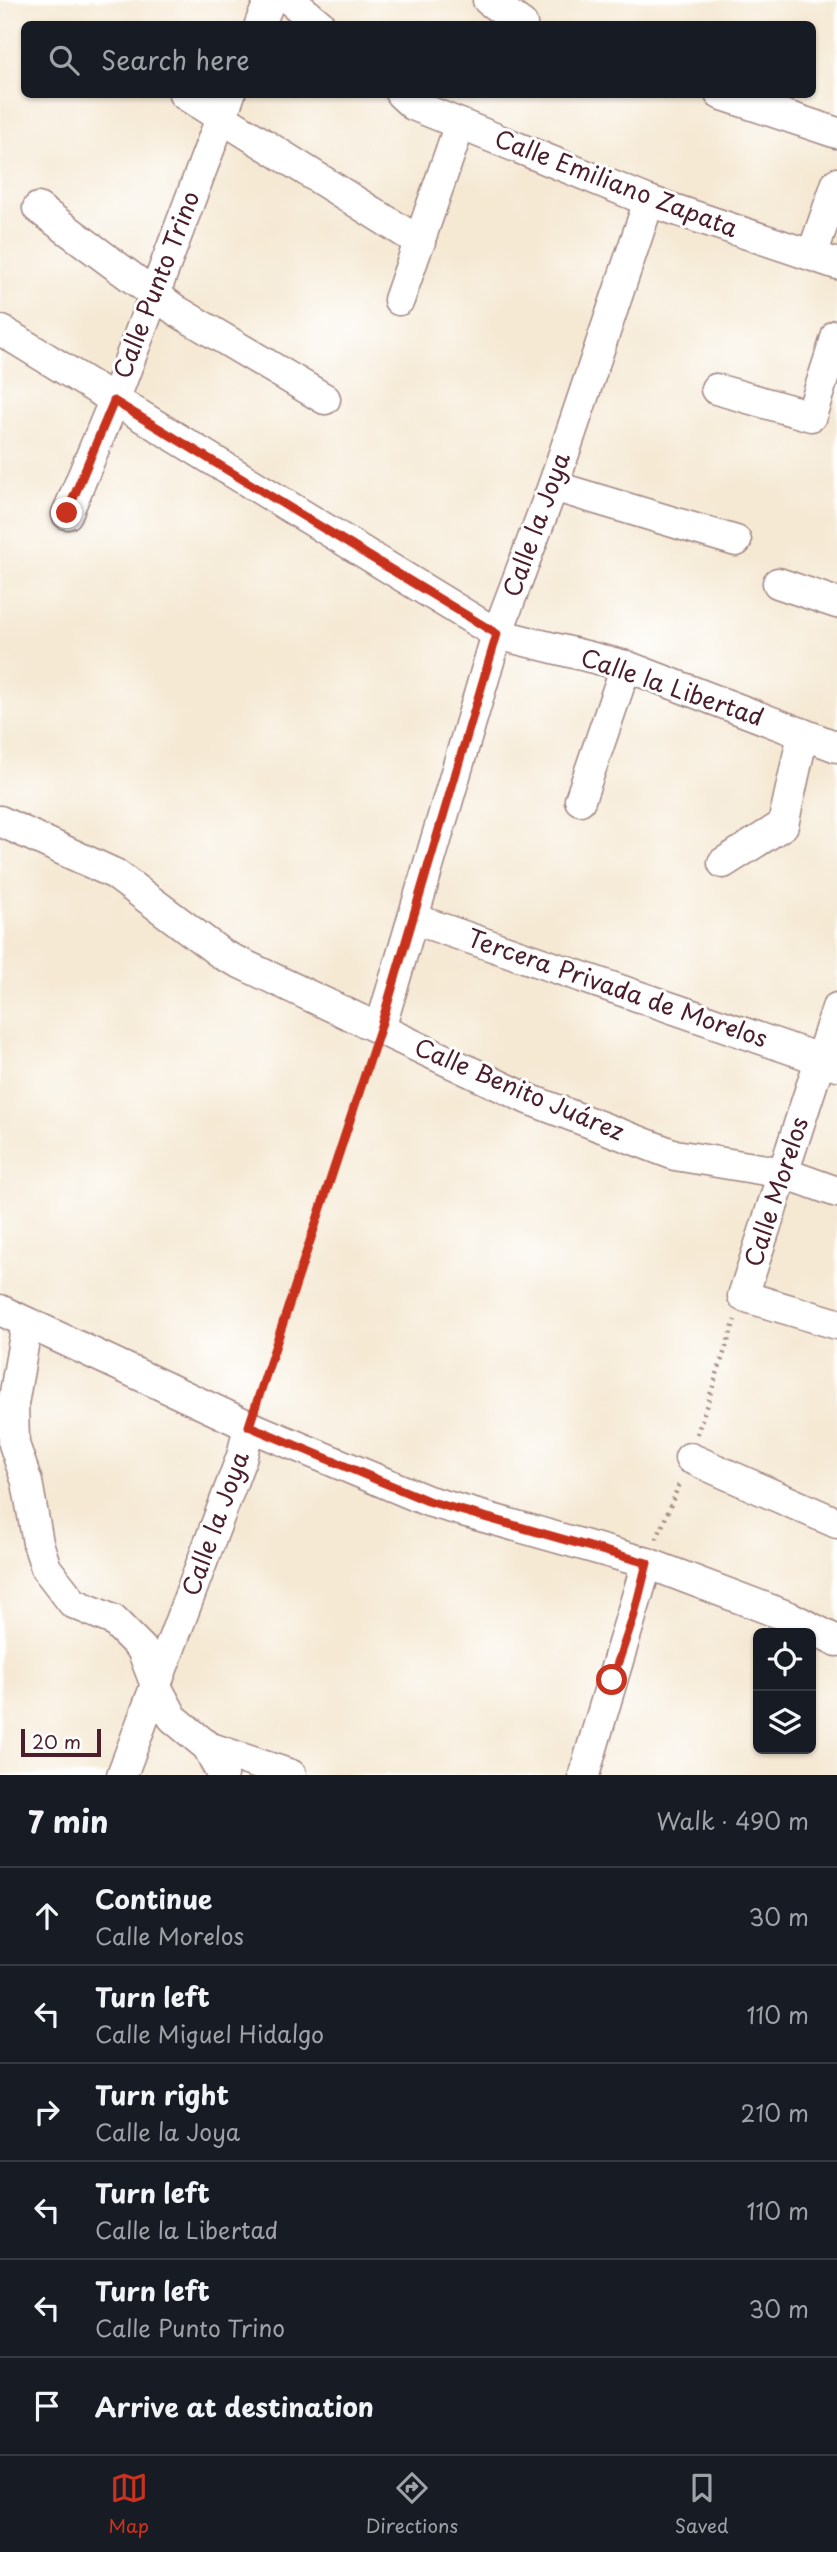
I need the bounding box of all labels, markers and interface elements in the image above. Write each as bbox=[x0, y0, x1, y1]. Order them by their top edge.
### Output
search box bbox=[21, 21, 816, 98]
text: Search here bbox=[101, 40, 250, 79]
icon: search bbox=[45, 41, 83, 79]
street label: Calle Emiliano Zapata bbox=[490, 119, 743, 245]
street label: Calle Punto Trino bbox=[103, 185, 207, 383]
street label: Calle la Joya bbox=[492, 447, 578, 602]
route end bbox=[51, 497, 82, 528]
street label: Calle la Libertad bbox=[576, 638, 769, 734]
street label: Tercera Privada de Morelos bbox=[463, 919, 773, 1055]
street label: Calle Benito Juárez bbox=[409, 1028, 630, 1149]
street label: Calle Morelos bbox=[734, 1112, 816, 1271]
street label: Calle la Joya bbox=[171, 1446, 257, 1601]
map controls bbox=[753, 1628, 816, 1754]
button: locate bbox=[753, 1628, 816, 1691]
route start bbox=[596, 1664, 627, 1695]
button: layers bbox=[753, 1691, 816, 1754]
scale bar bbox=[21, 1726, 102, 1758]
text: 20 m bbox=[32, 1727, 81, 1755]
text: 7 min bbox=[28, 1798, 109, 1843]
text: Walk · 490 m bbox=[657, 1803, 809, 1838]
text: Continue bbox=[95, 1879, 212, 1918]
icon: ahead bbox=[28, 1897, 66, 1935]
text: 30 m bbox=[748, 1899, 809, 1934]
text: Calle Morelos bbox=[95, 1918, 244, 1953]
text: Turn left bbox=[95, 1977, 210, 2016]
icon: left bbox=[28, 1995, 66, 2033]
text: 110 m bbox=[747, 1997, 809, 2032]
text: Calle Miguel Hidalgo bbox=[95, 2016, 324, 2051]
text: Turn right bbox=[95, 2075, 229, 2114]
icon: right bbox=[28, 2093, 66, 2131]
text: 210 m bbox=[741, 2095, 809, 2130]
text: Calle la Joya bbox=[95, 2114, 240, 2149]
text: Turn left bbox=[95, 2173, 210, 2212]
icon: left bbox=[28, 2191, 66, 2229]
text: 110 m bbox=[747, 2193, 809, 2228]
text: Calle la Libertad bbox=[95, 2212, 278, 2247]
text: Turn left bbox=[95, 2271, 210, 2310]
icon: left bbox=[28, 2289, 66, 2327]
text: 30 m bbox=[748, 2291, 809, 2326]
text: Calle Punto Trino bbox=[95, 2310, 285, 2345]
icon: arrive bbox=[28, 2387, 66, 2425]
text: Arrive at destination bbox=[95, 2387, 374, 2426]
tab: Map bbox=[108, 2469, 149, 2539]
tab: Directions bbox=[366, 2469, 458, 2539]
tab: Saved bbox=[675, 2469, 729, 2539]

